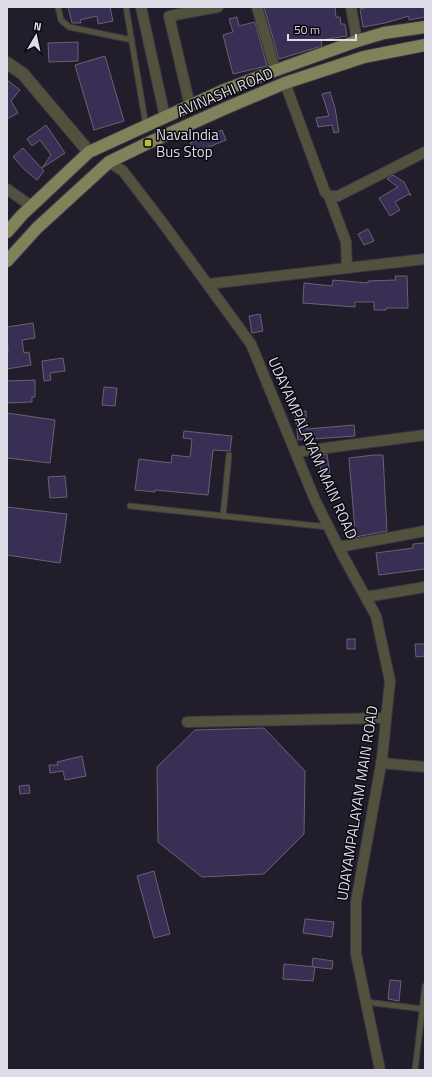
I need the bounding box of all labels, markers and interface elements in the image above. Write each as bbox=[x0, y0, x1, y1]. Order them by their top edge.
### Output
north arrow bbox=[16, 16, 56, 56]
scale bar bbox=[288, 16, 356, 42]
text: N bbox=[33, 18, 43, 35]
text: 50 m bbox=[294, 20, 320, 39]
street label: AVINASHI ROAD bbox=[173, 61, 277, 123]
place label: NavaIndia Bus Stop bbox=[156, 123, 219, 163]
marker: NavaIndia Bus Stop bbox=[143, 138, 153, 148]
street label: UDAYAMPALAYAM MAIN ROAD bbox=[262, 353, 364, 543]
street label: UDAYAMPALAYAM MAIN ROAD bbox=[330, 704, 384, 902]

